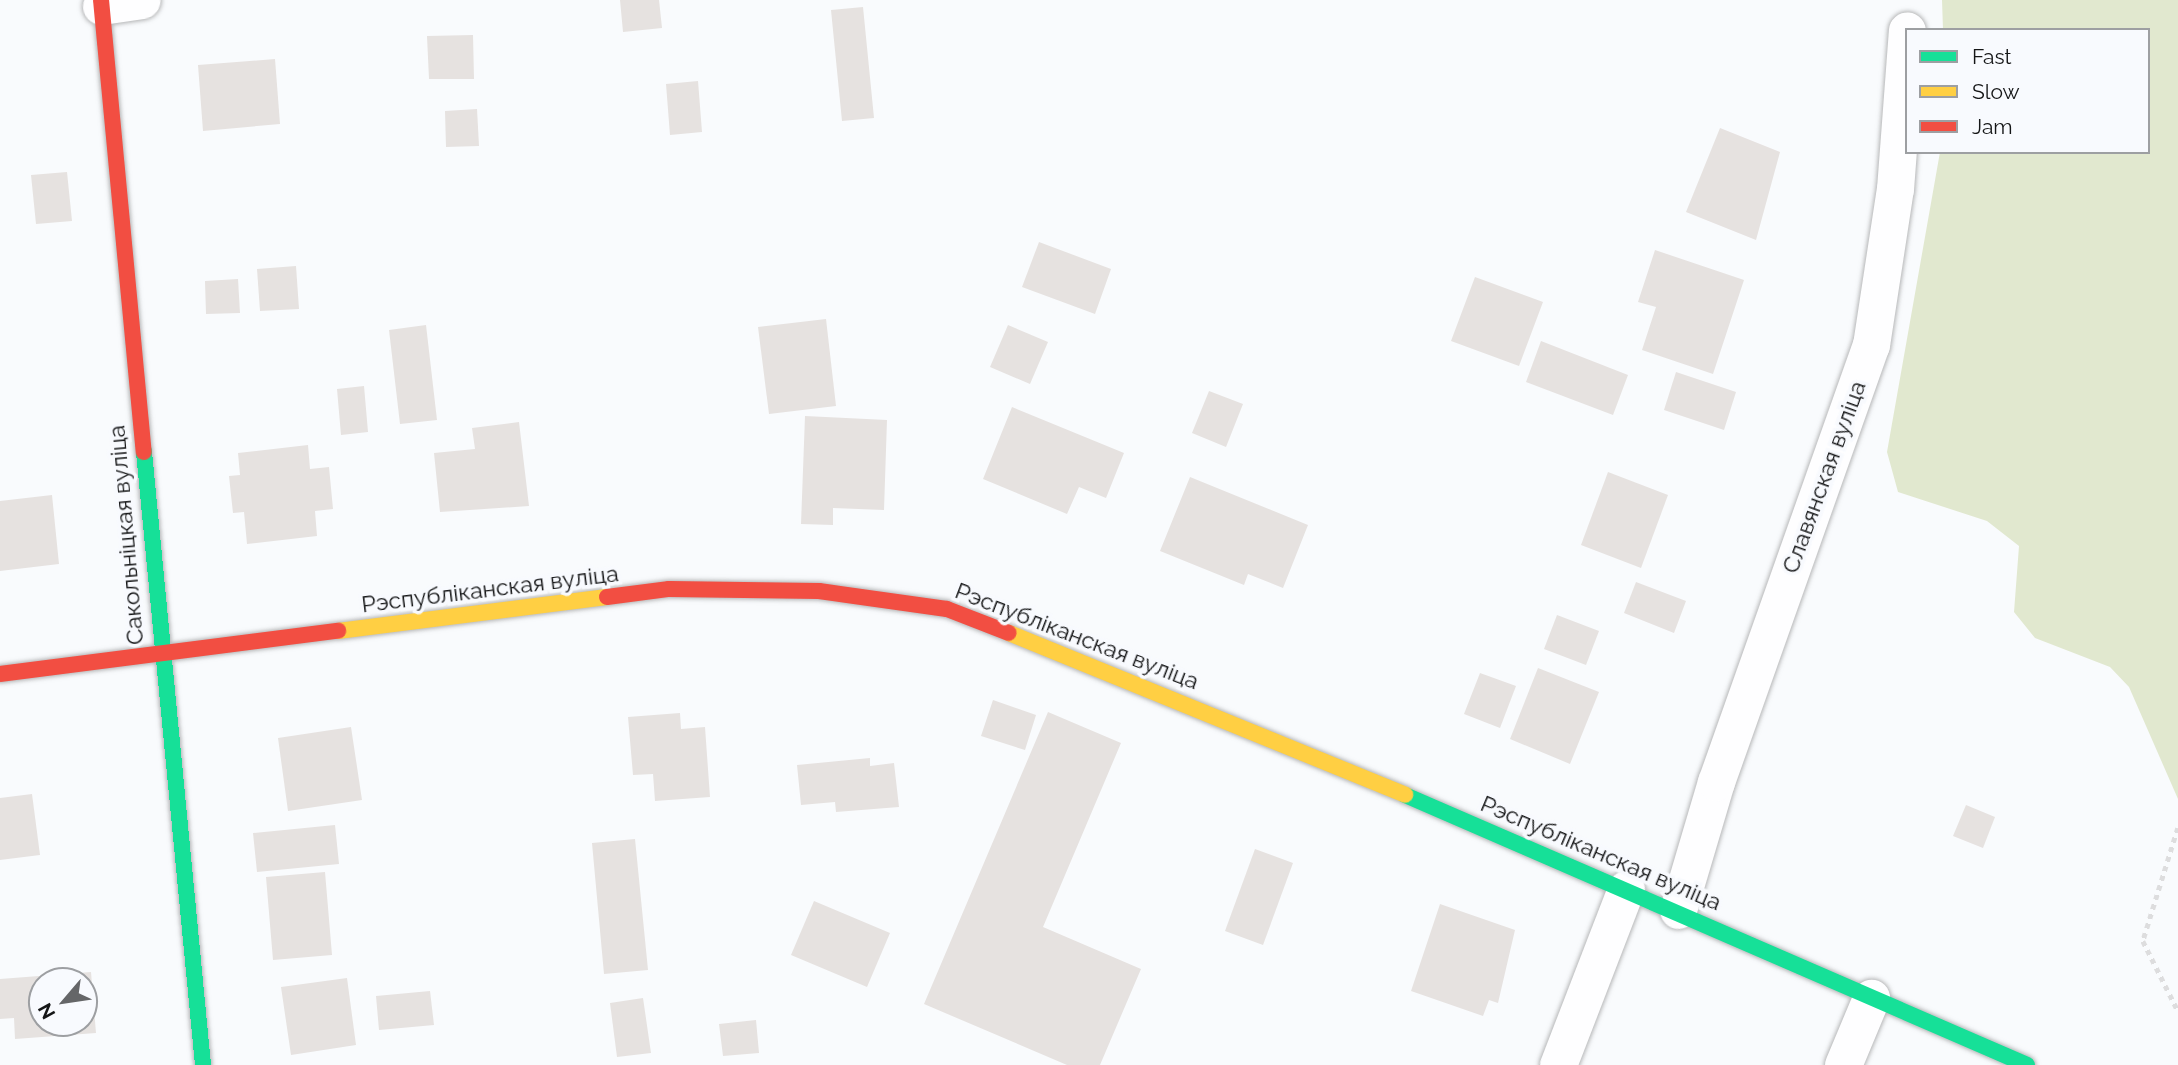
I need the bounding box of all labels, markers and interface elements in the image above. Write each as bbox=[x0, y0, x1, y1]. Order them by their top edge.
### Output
legend bbox=[1905, 28, 2150, 154]
text: Fast bbox=[1972, 44, 2012, 69]
text: Slow bbox=[1972, 79, 2020, 104]
text: Jam bbox=[1972, 114, 2013, 139]
street label: Славянская вуліца bbox=[1776, 377, 1872, 577]
street label: Сакольніцкая вуліца bbox=[103, 424, 149, 646]
street label: Рэспубліканская вуліца bbox=[360, 560, 620, 618]
street label: Рэспубліканская вуліца bbox=[951, 577, 1203, 695]
street label: Рэспубліканская вуліца bbox=[1476, 790, 1726, 916]
north arrow bbox=[28, 967, 98, 1037]
text: N bbox=[33, 1000, 60, 1023]

